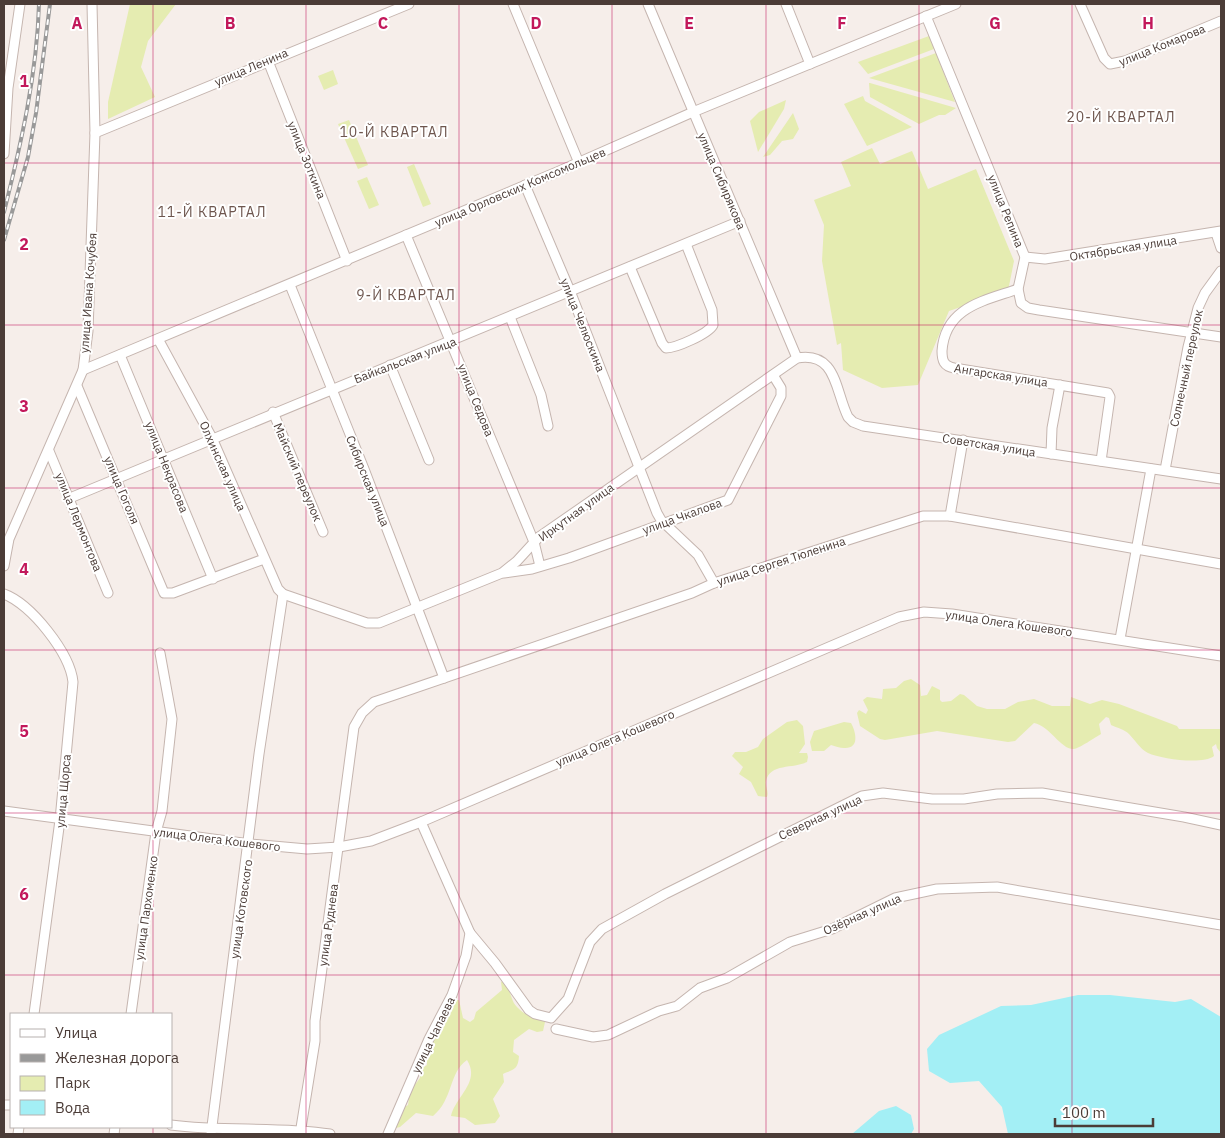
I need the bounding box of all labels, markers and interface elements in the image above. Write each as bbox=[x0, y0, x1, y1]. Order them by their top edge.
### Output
text: A bbox=[72, 13, 83, 33]
text: B bbox=[225, 13, 236, 33]
text: C bbox=[378, 13, 388, 33]
text: D bbox=[530, 13, 542, 33]
text: E bbox=[684, 13, 694, 33]
text: F bbox=[837, 13, 847, 33]
text: G bbox=[989, 13, 1001, 33]
text: H bbox=[1142, 13, 1154, 33]
street label: улица Комарова bbox=[1117, 21, 1208, 69]
street label: улица Ленина bbox=[212, 45, 291, 89]
text: 1 bbox=[19, 71, 29, 91]
district label: 20-Й КВАРТАЛ bbox=[1066, 107, 1176, 126]
street label: улица Зоткина bbox=[285, 119, 330, 202]
district label: 10-Й КВАРТАЛ bbox=[339, 122, 449, 141]
street label: улица Сибирякова bbox=[695, 130, 749, 232]
street label: улица Орловских Комсомольцев bbox=[432, 144, 608, 230]
street label: улица Репина bbox=[985, 172, 1028, 250]
district label: 11-Й КВАРТАЛ bbox=[157, 202, 267, 221]
street label: улица Ивана Кочубея bbox=[76, 232, 100, 354]
street label: Октябрьская улица bbox=[1068, 232, 1178, 264]
text: 2 bbox=[19, 234, 29, 254]
street label: улица Челюскина bbox=[557, 276, 609, 375]
district label: 9-Й КВАРТАЛ bbox=[356, 285, 456, 304]
street label: Солнечный переулок bbox=[1166, 308, 1206, 428]
street label: Байкальская улица bbox=[352, 333, 459, 386]
street label: Ангарская улица bbox=[953, 360, 1049, 390]
street label: улица Седова bbox=[455, 361, 498, 439]
text: 3 bbox=[19, 396, 29, 416]
street label: улица Некрасова bbox=[142, 419, 192, 515]
street label: Олхинская улица bbox=[196, 419, 250, 514]
street label: Майский переулок bbox=[270, 420, 326, 524]
street label: Советская улица bbox=[941, 430, 1037, 460]
street label: Сибирская улица bbox=[343, 433, 393, 529]
street label: улица Гоголя bbox=[101, 454, 143, 526]
street label: улица Лермонтова bbox=[52, 470, 106, 574]
street label: Иркутная улица bbox=[535, 479, 617, 544]
street label: улица Чкалова bbox=[640, 494, 724, 537]
street label: улица Сергея Тюленина bbox=[715, 533, 848, 589]
text: 4 bbox=[19, 559, 29, 579]
street label: улица Олега Кошевого bbox=[945, 607, 1074, 639]
street label: улица Олега Кошевого bbox=[553, 706, 677, 770]
text: 5 bbox=[19, 721, 29, 741]
street label: улица Щорса bbox=[52, 753, 74, 829]
street label: Северная улица bbox=[776, 791, 865, 843]
street label: улица Олега Кошевого bbox=[153, 824, 282, 854]
street label: улица Пархоменко bbox=[131, 854, 161, 961]
street label: улица Котовского bbox=[227, 858, 255, 960]
street label: улица Руднева bbox=[315, 882, 341, 967]
text: 6 bbox=[19, 884, 29, 904]
street label: Озёрная улица bbox=[821, 890, 904, 938]
street label: улица Чапаева bbox=[408, 994, 458, 1076]
legend bbox=[10, 1013, 172, 1128]
text: Улица bbox=[55, 1023, 97, 1042]
text: Железная дорога bbox=[55, 1048, 179, 1067]
text: Парк bbox=[55, 1073, 90, 1092]
scale bar bbox=[1055, 1096, 1152, 1128]
text: Вода bbox=[55, 1098, 90, 1117]
text: 100 m bbox=[1062, 1103, 1106, 1122]

